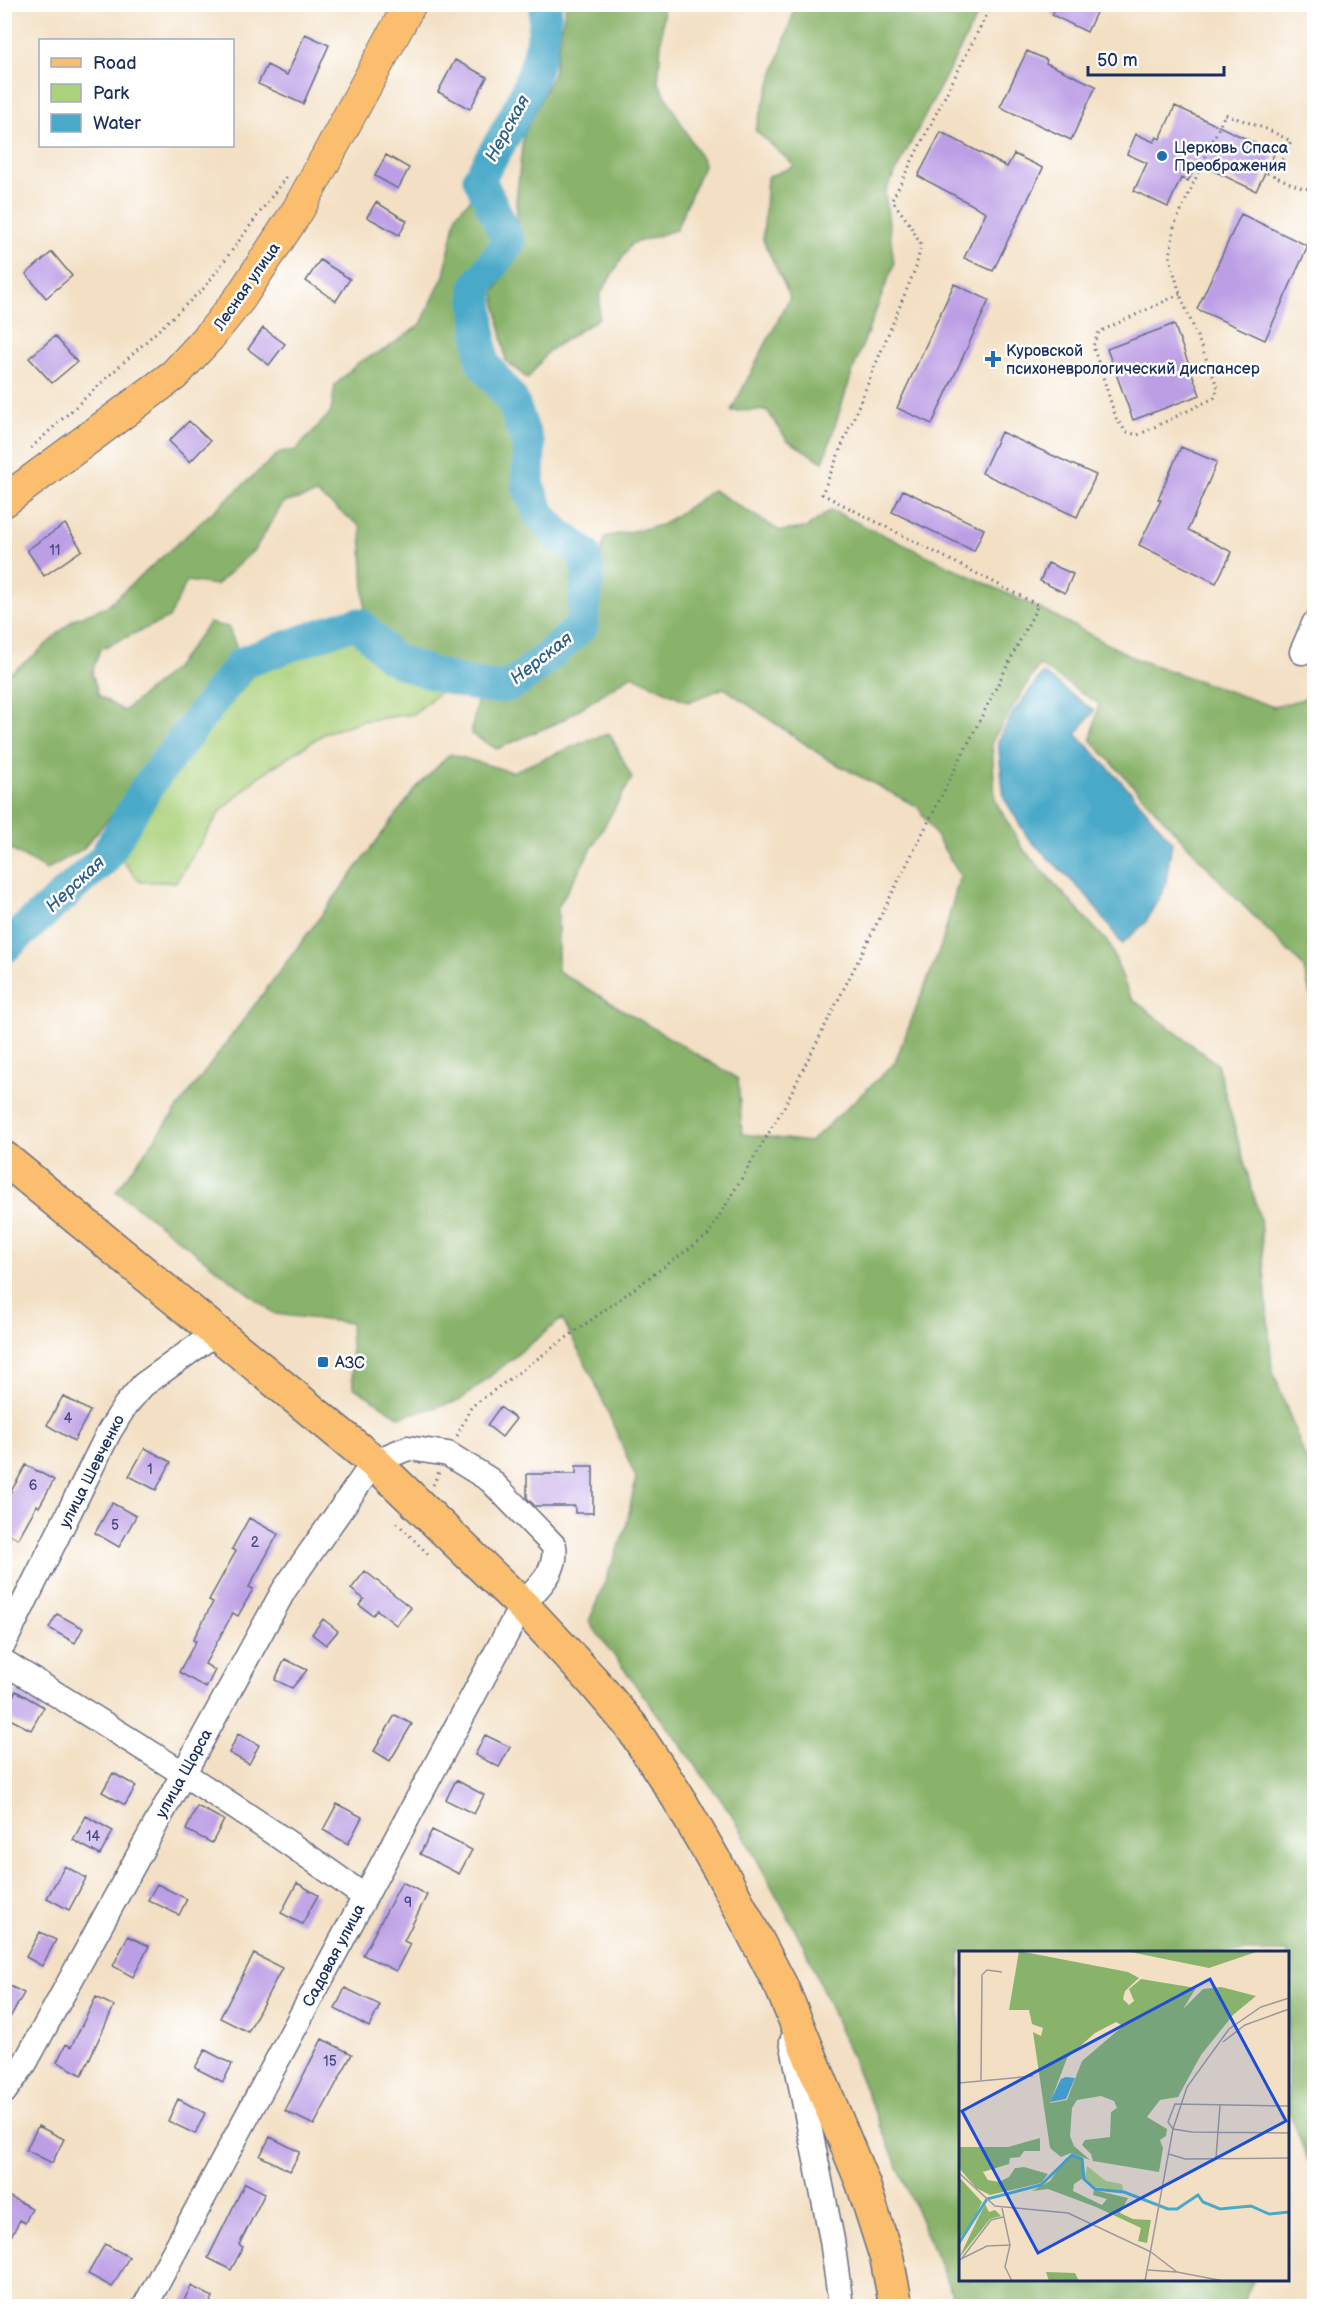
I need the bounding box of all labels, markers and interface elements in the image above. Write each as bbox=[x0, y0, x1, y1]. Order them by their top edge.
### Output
legend bbox=[39, 39, 234, 147]
scale bar bbox=[1088, 39, 1224, 77]
text: 50 m bbox=[1097, 50, 1138, 71]
text: Road bbox=[93, 53, 137, 74]
text: Park bbox=[93, 83, 129, 104]
water label: Нерская bbox=[481, 91, 534, 165]
text: Water bbox=[93, 113, 141, 134]
place label: Церковь Спаса Преображения bbox=[1174, 139, 1289, 176]
marker: Церковь Спаса Преображения bbox=[1155, 149, 1169, 163]
street label: Лесная улица bbox=[209, 239, 285, 335]
place label: Куровской психоневрологический диспансер bbox=[1006, 342, 1260, 379]
marker: Куровской психоневрологический диспансер bbox=[984, 350, 1002, 368]
house number: 11 bbox=[50, 542, 60, 559]
water label: Нерская bbox=[506, 628, 576, 689]
water label: Нерская bbox=[42, 852, 109, 917]
place label: АЗС bbox=[334, 1354, 365, 1373]
marker: АЗС bbox=[316, 1355, 330, 1369]
house number: 4 bbox=[64, 1410, 73, 1427]
street label: улица Шевченко bbox=[56, 1412, 129, 1531]
house number: 1 bbox=[147, 1461, 153, 1478]
house number: 6 bbox=[29, 1477, 38, 1494]
house number: 5 bbox=[111, 1517, 119, 1534]
house number: 2 bbox=[251, 1534, 260, 1551]
street label: улица Щорса bbox=[152, 1725, 217, 1822]
house number: 14 bbox=[86, 1828, 100, 1845]
house number: 9 bbox=[404, 1894, 412, 1911]
street label: Садовая улица bbox=[299, 1901, 370, 2010]
inset map bbox=[959, 1951, 1289, 2281]
house number: 15 bbox=[323, 2053, 337, 2070]

